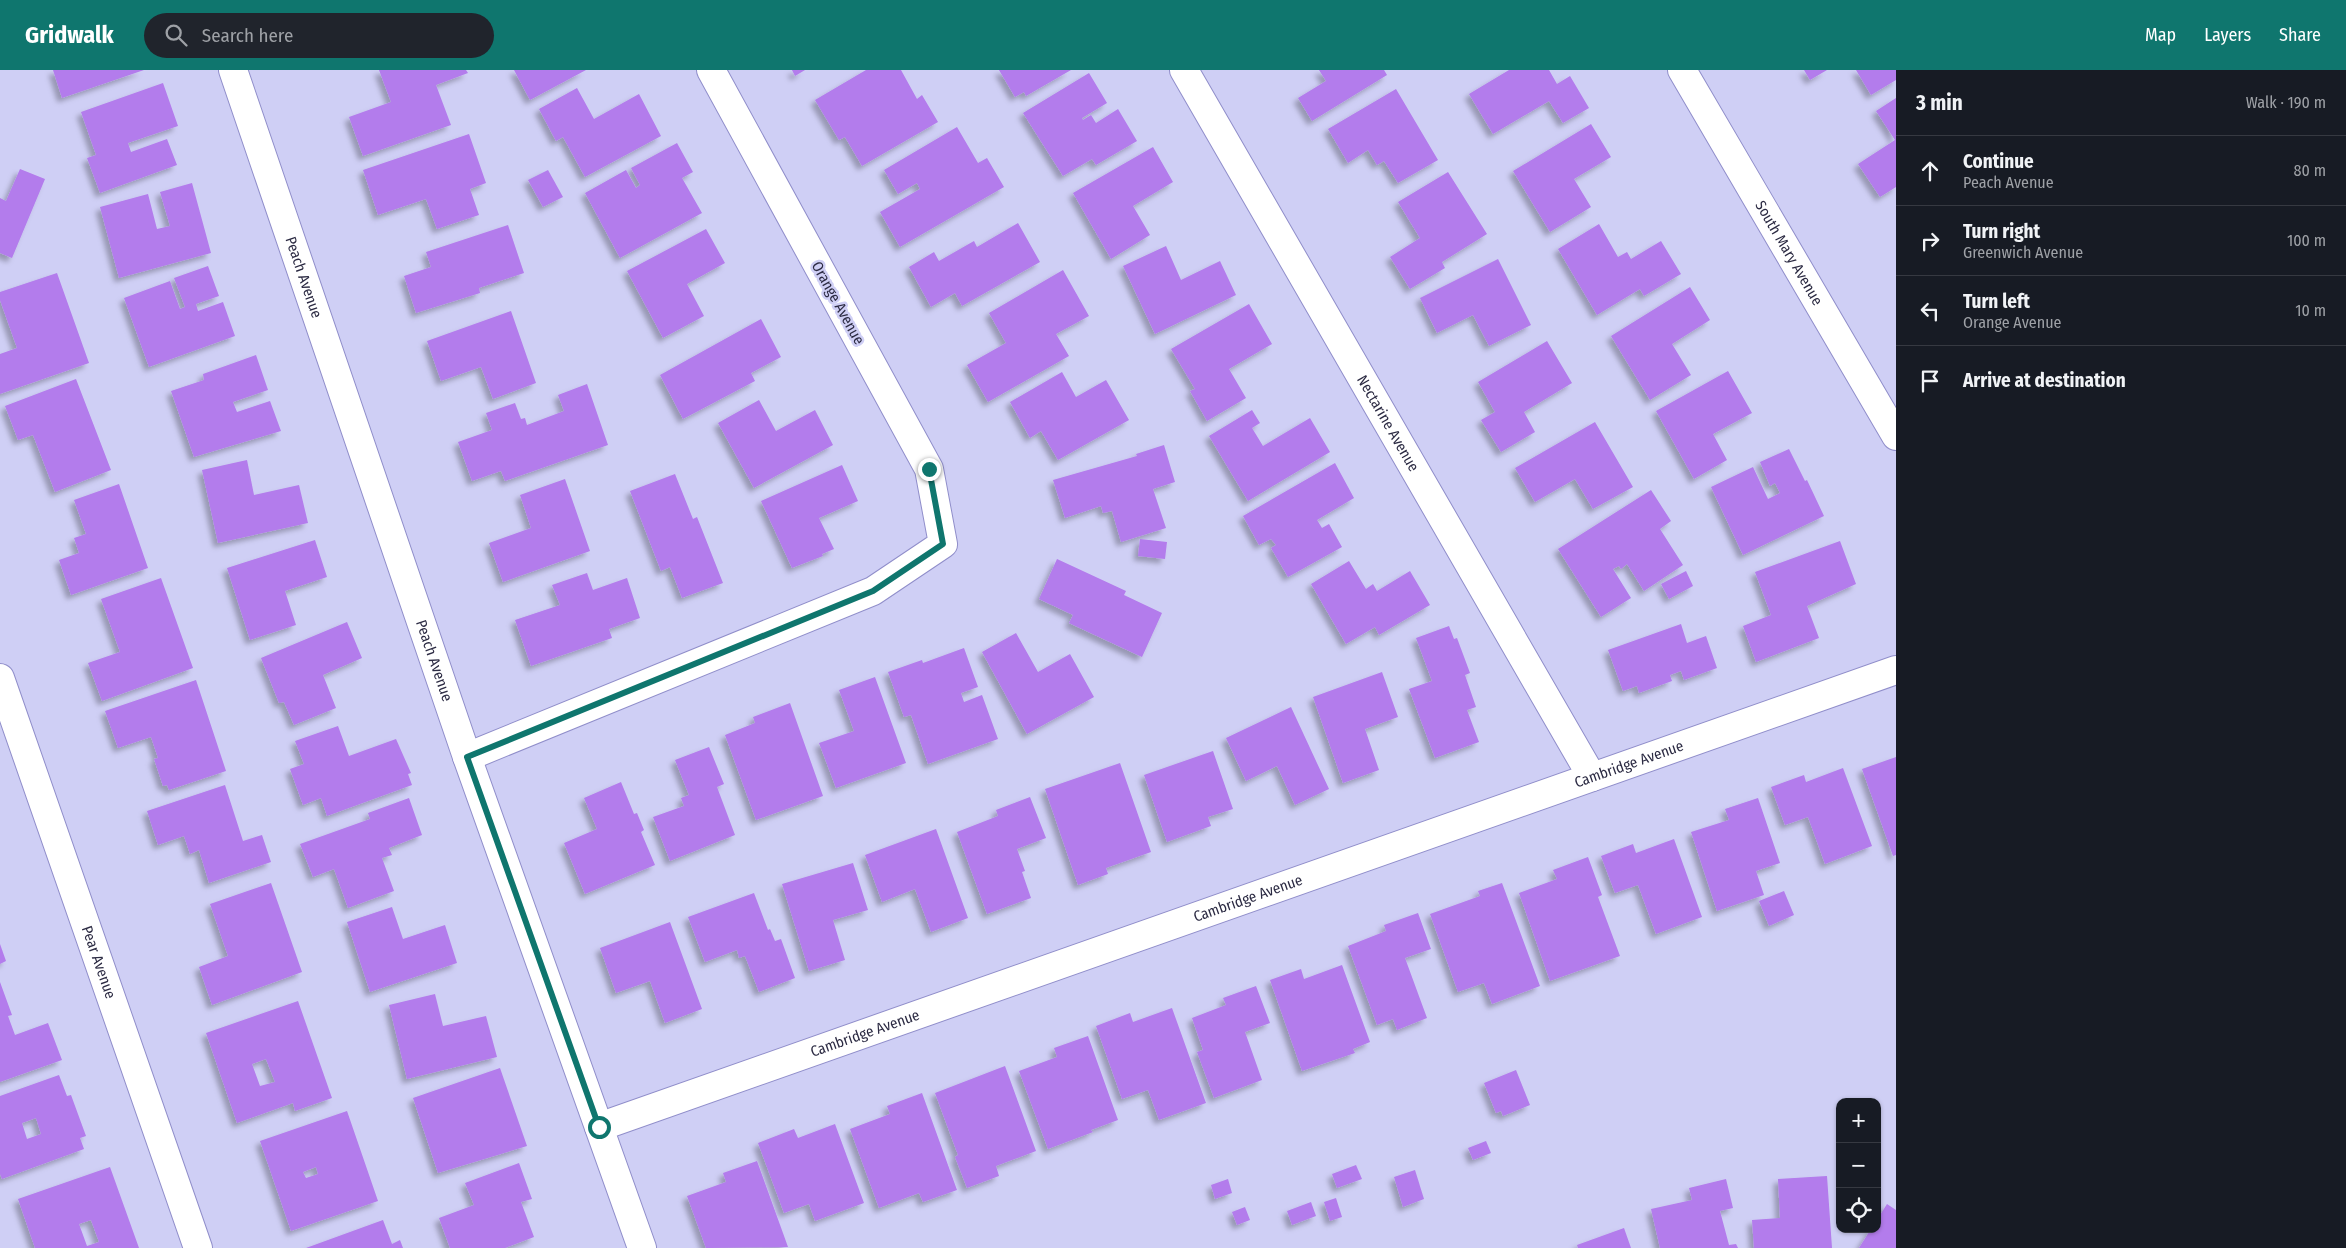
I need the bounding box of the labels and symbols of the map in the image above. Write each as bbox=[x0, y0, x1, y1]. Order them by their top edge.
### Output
street label: South Mary Avenue bbox=[1751, 197, 1827, 309]
street label: Peach Avenue bbox=[281, 234, 326, 320]
street label: Orange Avenue bbox=[808, 258, 868, 348]
street label: Nectarine Avenue bbox=[1353, 372, 1423, 475]
route end bbox=[918, 458, 941, 481]
street label: Peach Avenue bbox=[412, 618, 456, 704]
street label: Cambridge Avenue bbox=[1572, 737, 1686, 792]
street label: Cambridge Avenue bbox=[1191, 871, 1305, 926]
street label: Pear Avenue bbox=[78, 924, 120, 1001]
street label: Cambridge Avenue bbox=[808, 1006, 922, 1061]
route start bbox=[588, 1116, 611, 1139]

